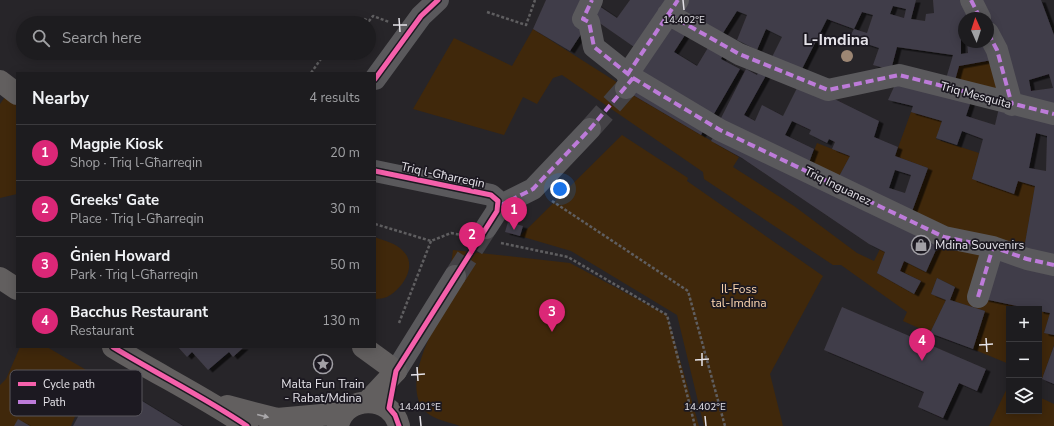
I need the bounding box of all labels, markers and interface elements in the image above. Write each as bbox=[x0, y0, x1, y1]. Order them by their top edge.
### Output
north arrow bbox=[958, 12, 994, 48]
text: 14.402°E bbox=[663, 13, 705, 27]
search box bbox=[16, 16, 376, 60]
icon: search bbox=[30, 27, 52, 49]
text: Search here bbox=[62, 28, 142, 48]
district label: L-Imdina bbox=[803, 29, 869, 51]
street label: Triq Mesquita bbox=[939, 78, 1013, 112]
text: Nearby bbox=[32, 87, 89, 110]
text: 4 results bbox=[309, 89, 360, 107]
text: Magpie Kiosk bbox=[70, 134, 163, 154]
text: 1 bbox=[41, 144, 49, 162]
text: 20 m bbox=[330, 144, 360, 162]
text: Shop · Triq l-Għarreqin bbox=[70, 154, 202, 172]
street label: Triq l-Għarreqin bbox=[400, 158, 486, 192]
street label: Triq Inguanez bbox=[802, 163, 874, 209]
your location bbox=[550, 179, 570, 199]
text: Greeks' Gate bbox=[70, 190, 159, 210]
pin: 1 bbox=[501, 197, 527, 230]
text: 2 bbox=[41, 200, 49, 218]
text: 30 m bbox=[330, 200, 360, 218]
text: Place · Triq l-Għarreqin bbox=[70, 210, 204, 228]
pin: 2 bbox=[459, 222, 485, 255]
shop icon: Mdina Souvenirs bbox=[910, 234, 932, 256]
place label: Mdina Souvenirs bbox=[935, 237, 1024, 253]
text: Ġnien Howard bbox=[70, 246, 170, 266]
text: 3 bbox=[41, 256, 49, 274]
text: 50 m bbox=[330, 256, 360, 274]
text: Park · Triq l-Għarreqin bbox=[70, 266, 198, 284]
park label: Il-Foss tal-Imdina bbox=[711, 281, 767, 311]
pin: 3 bbox=[539, 299, 565, 332]
text: Bacchus Restaurant bbox=[70, 302, 208, 322]
map controls bbox=[1006, 306, 1042, 414]
button: + bbox=[1006, 306, 1042, 342]
text: 4 bbox=[41, 312, 49, 330]
text: 130 m bbox=[322, 312, 360, 330]
text: Restaurant bbox=[70, 322, 134, 340]
pin: 4 bbox=[909, 328, 935, 361]
button: − bbox=[1006, 342, 1042, 378]
place icon: Malta Fun Train - Rabat/Mdina bbox=[312, 353, 334, 375]
legend bbox=[10, 370, 142, 416]
place label: Malta Fun Train - Rabat/Mdina bbox=[281, 376, 365, 406]
text: Cycle path bbox=[43, 377, 95, 392]
button: layers bbox=[1006, 378, 1042, 414]
text: Path bbox=[43, 395, 66, 410]
text: 14.401°E bbox=[399, 400, 441, 414]
text: 14.402°E bbox=[684, 400, 726, 414]
one-way arrow bbox=[257, 413, 269, 419]

